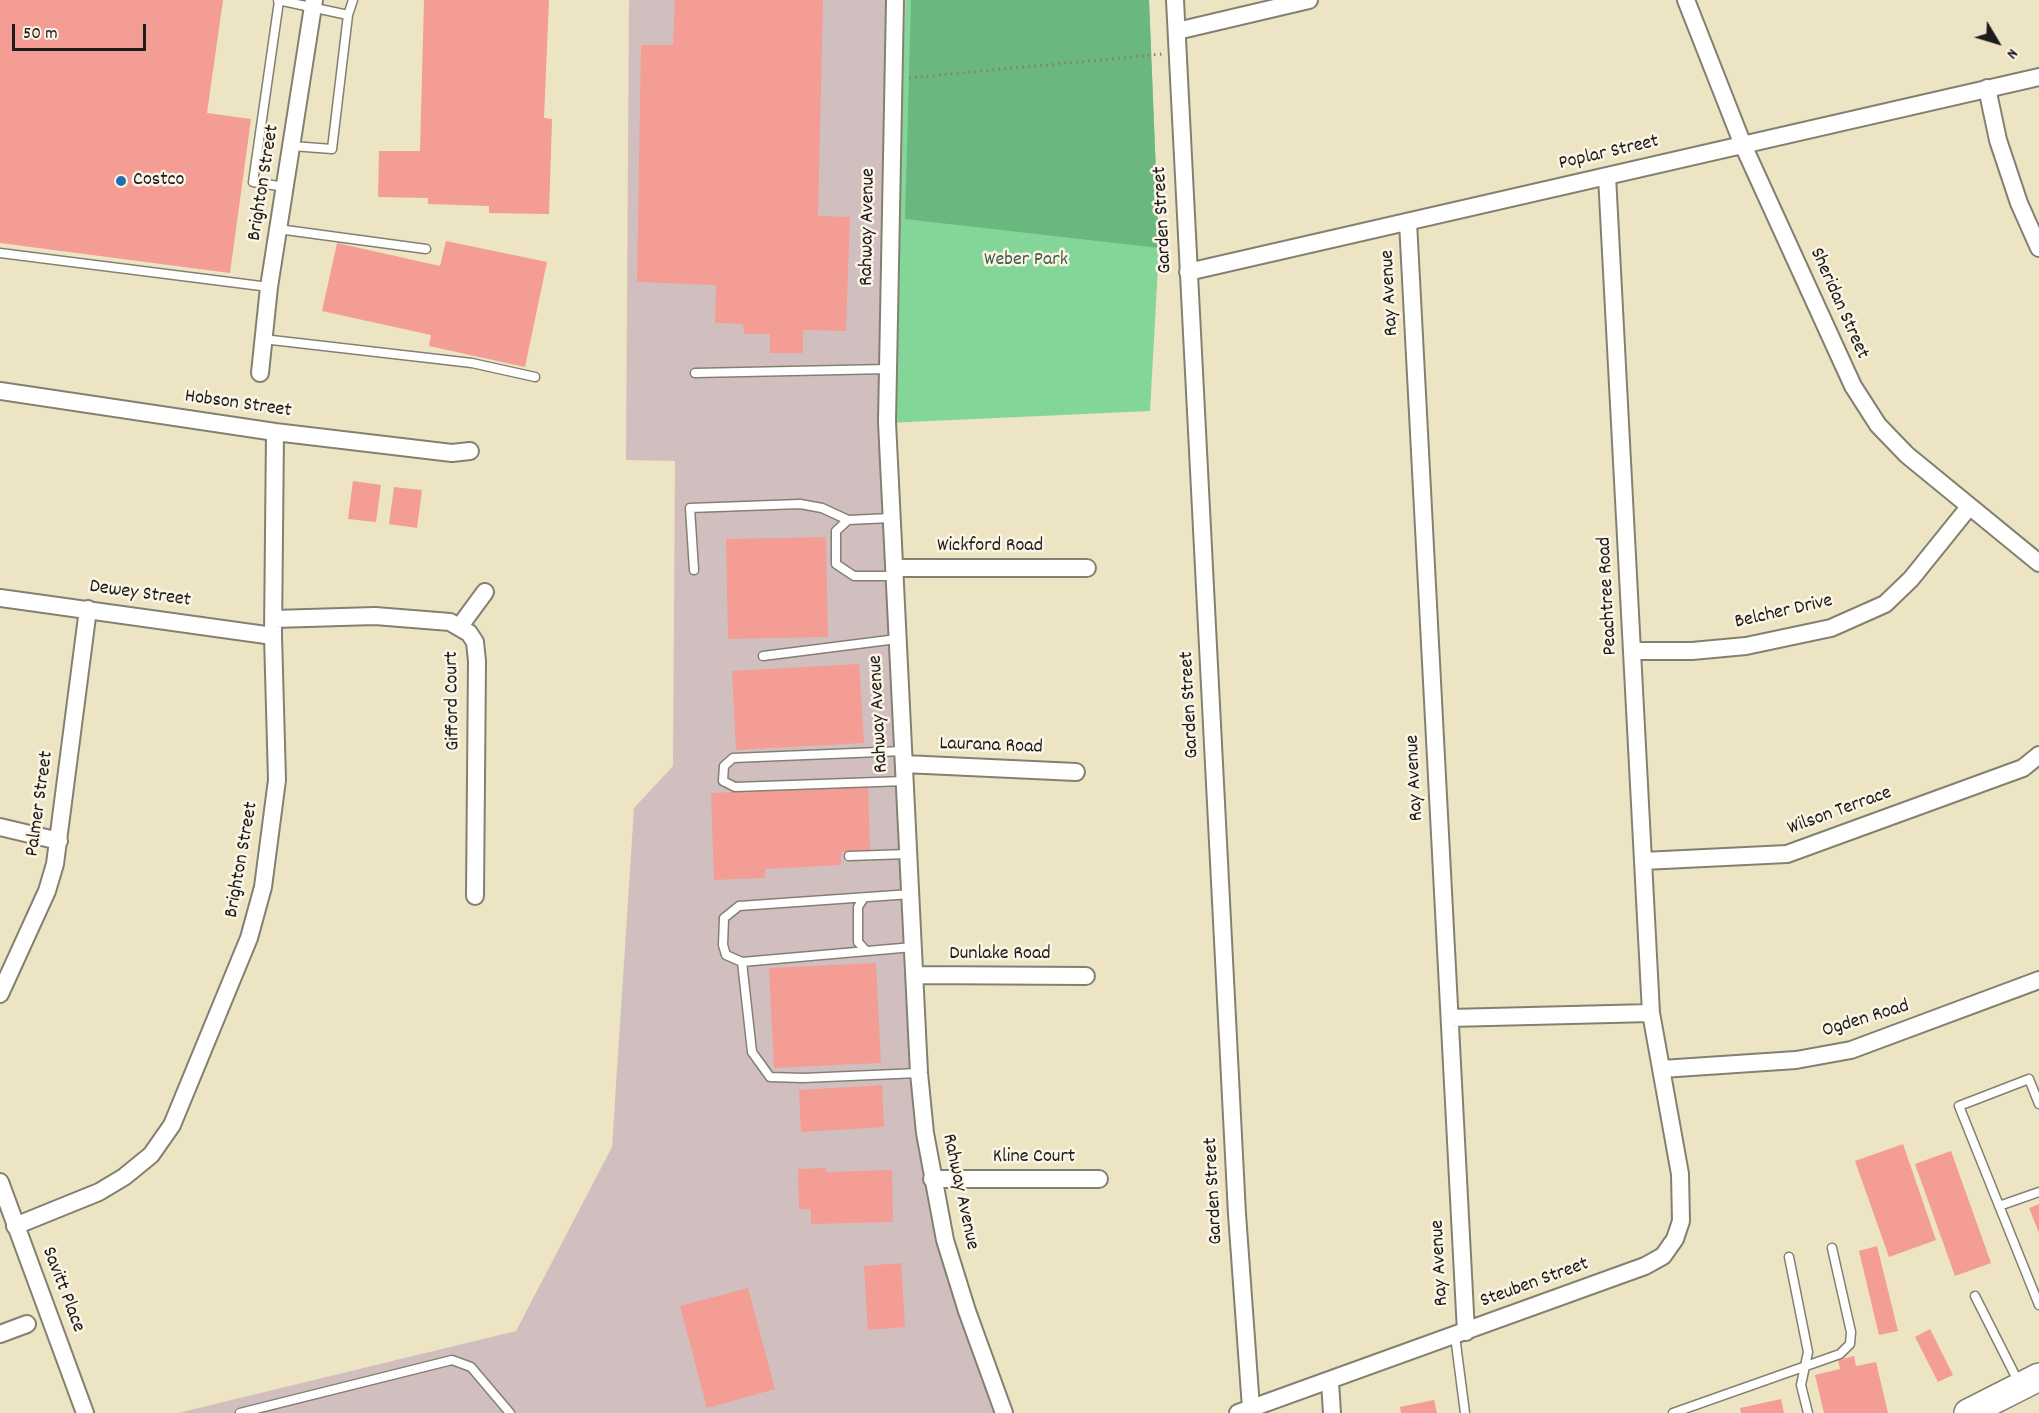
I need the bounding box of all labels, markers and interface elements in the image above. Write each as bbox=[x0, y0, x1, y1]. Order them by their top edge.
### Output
scale bar bbox=[15, 12, 148, 50]
north arrow bbox=[1967, 12, 2027, 72]
text: 50 m bbox=[23, 22, 58, 47]
text: N bbox=[2000, 43, 2023, 64]
street label: Brighton Street bbox=[244, 123, 286, 243]
street label: Poplar Street bbox=[1557, 131, 1661, 177]
street label: Garden Street bbox=[1149, 166, 1179, 274]
street label: Rahway Avenue bbox=[856, 168, 882, 286]
place label: Costco bbox=[133, 169, 185, 193]
marker: Costco bbox=[114, 174, 128, 188]
street label: Sheridan Street bbox=[1803, 245, 1873, 363]
park label: Weber Park bbox=[984, 249, 1068, 273]
street label: Ray Avenue bbox=[1377, 249, 1405, 337]
street label: Hobson Street bbox=[183, 386, 293, 424]
street label: Wickford Road bbox=[937, 535, 1043, 559]
street label: Peachtree Road bbox=[1594, 536, 1624, 656]
street label: Dewey Street bbox=[88, 576, 192, 614]
street label: Belcher Drive bbox=[1733, 590, 1835, 636]
street label: Gifford Court bbox=[441, 651, 467, 751]
street label: Garden Street bbox=[1176, 651, 1206, 759]
street label: Rahway Avenue bbox=[865, 654, 895, 774]
street label: Laurana Road bbox=[939, 733, 1043, 761]
street label: Ray Avenue bbox=[1402, 734, 1430, 822]
street label: Palmer Street bbox=[22, 750, 60, 858]
street label: Wilson Terrace bbox=[1785, 782, 1895, 842]
street label: Brighton Street bbox=[221, 800, 265, 920]
street label: Dunlake Road bbox=[949, 943, 1051, 967]
street label: Ogden Road bbox=[1820, 995, 1912, 1045]
street label: Rahway Avenue bbox=[935, 1132, 983, 1252]
street label: Garden Street bbox=[1200, 1137, 1230, 1245]
street label: Kline Court bbox=[993, 1146, 1075, 1170]
street label: Ray Avenue bbox=[1427, 1219, 1455, 1307]
street label: Savitt Place bbox=[35, 1244, 89, 1336]
street label: Steuben Street bbox=[1478, 1253, 1592, 1315]

